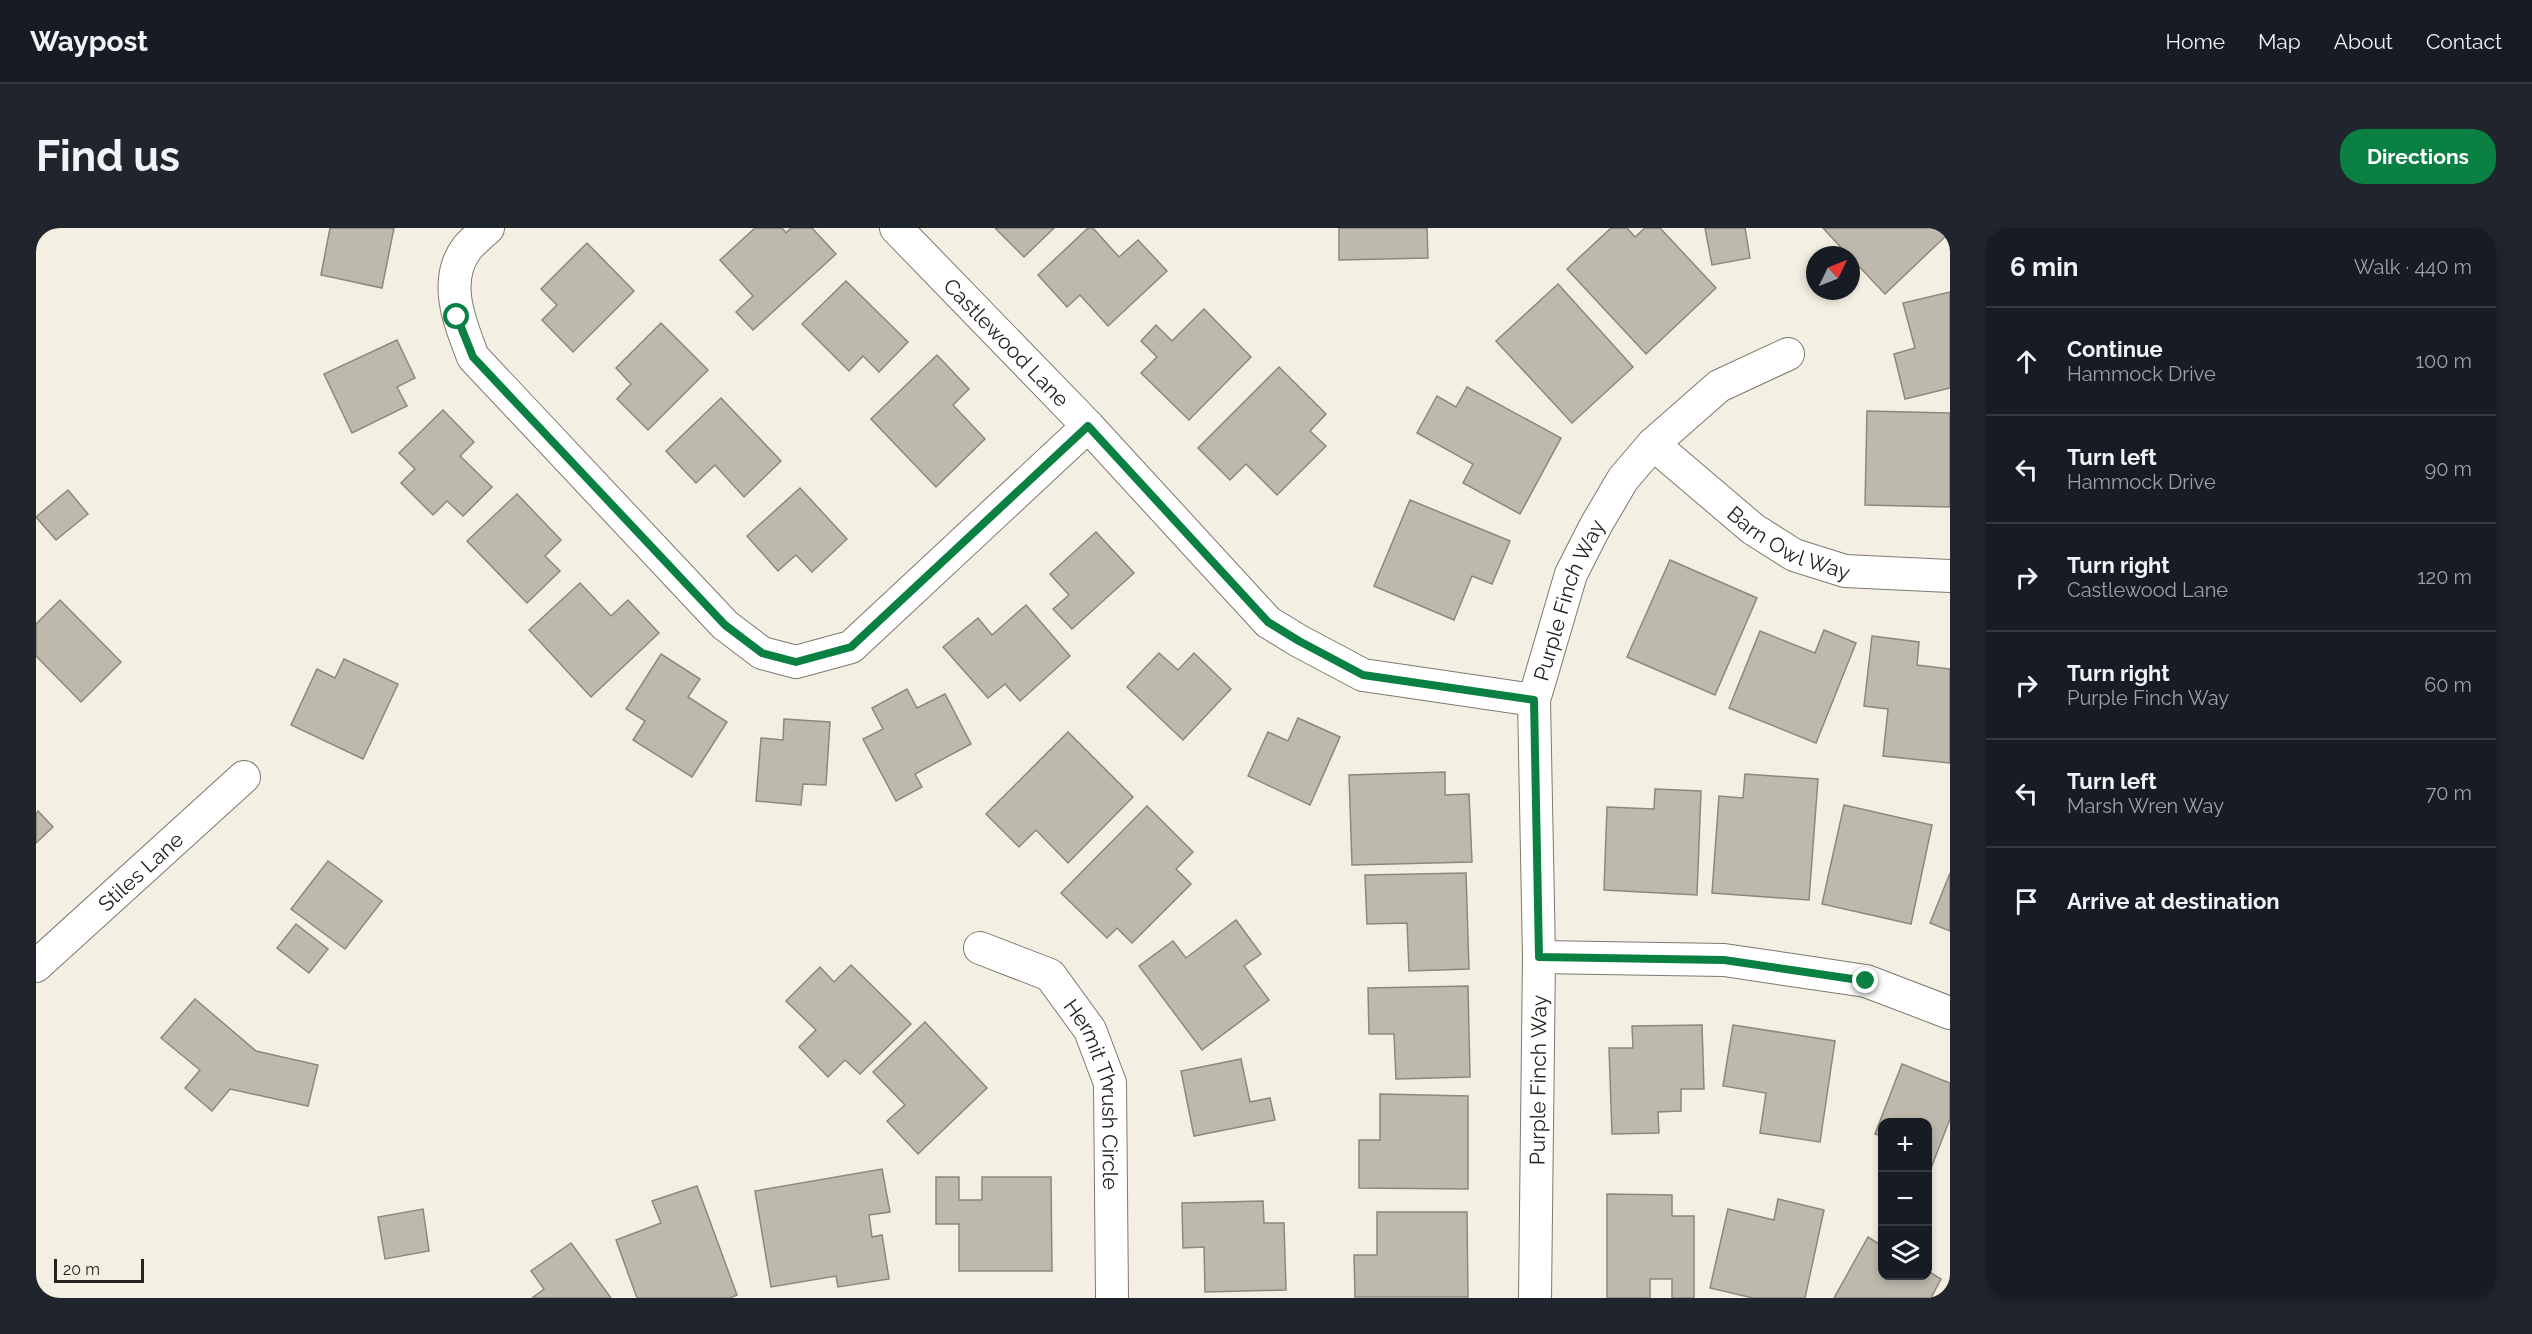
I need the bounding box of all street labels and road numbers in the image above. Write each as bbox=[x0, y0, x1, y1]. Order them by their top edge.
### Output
street label: Castlewood Lane bbox=[939, 273, 1075, 412]
street label: Barn Owl Way bbox=[1722, 500, 1853, 584]
street label: Purple Finch Way bbox=[1528, 515, 1609, 684]
street label: Stiles Lane bbox=[93, 826, 188, 916]
street label: Hermit Thrush Circle bbox=[1059, 994, 1123, 1190]
street label: Purple Finch Way bbox=[1524, 995, 1551, 1165]

